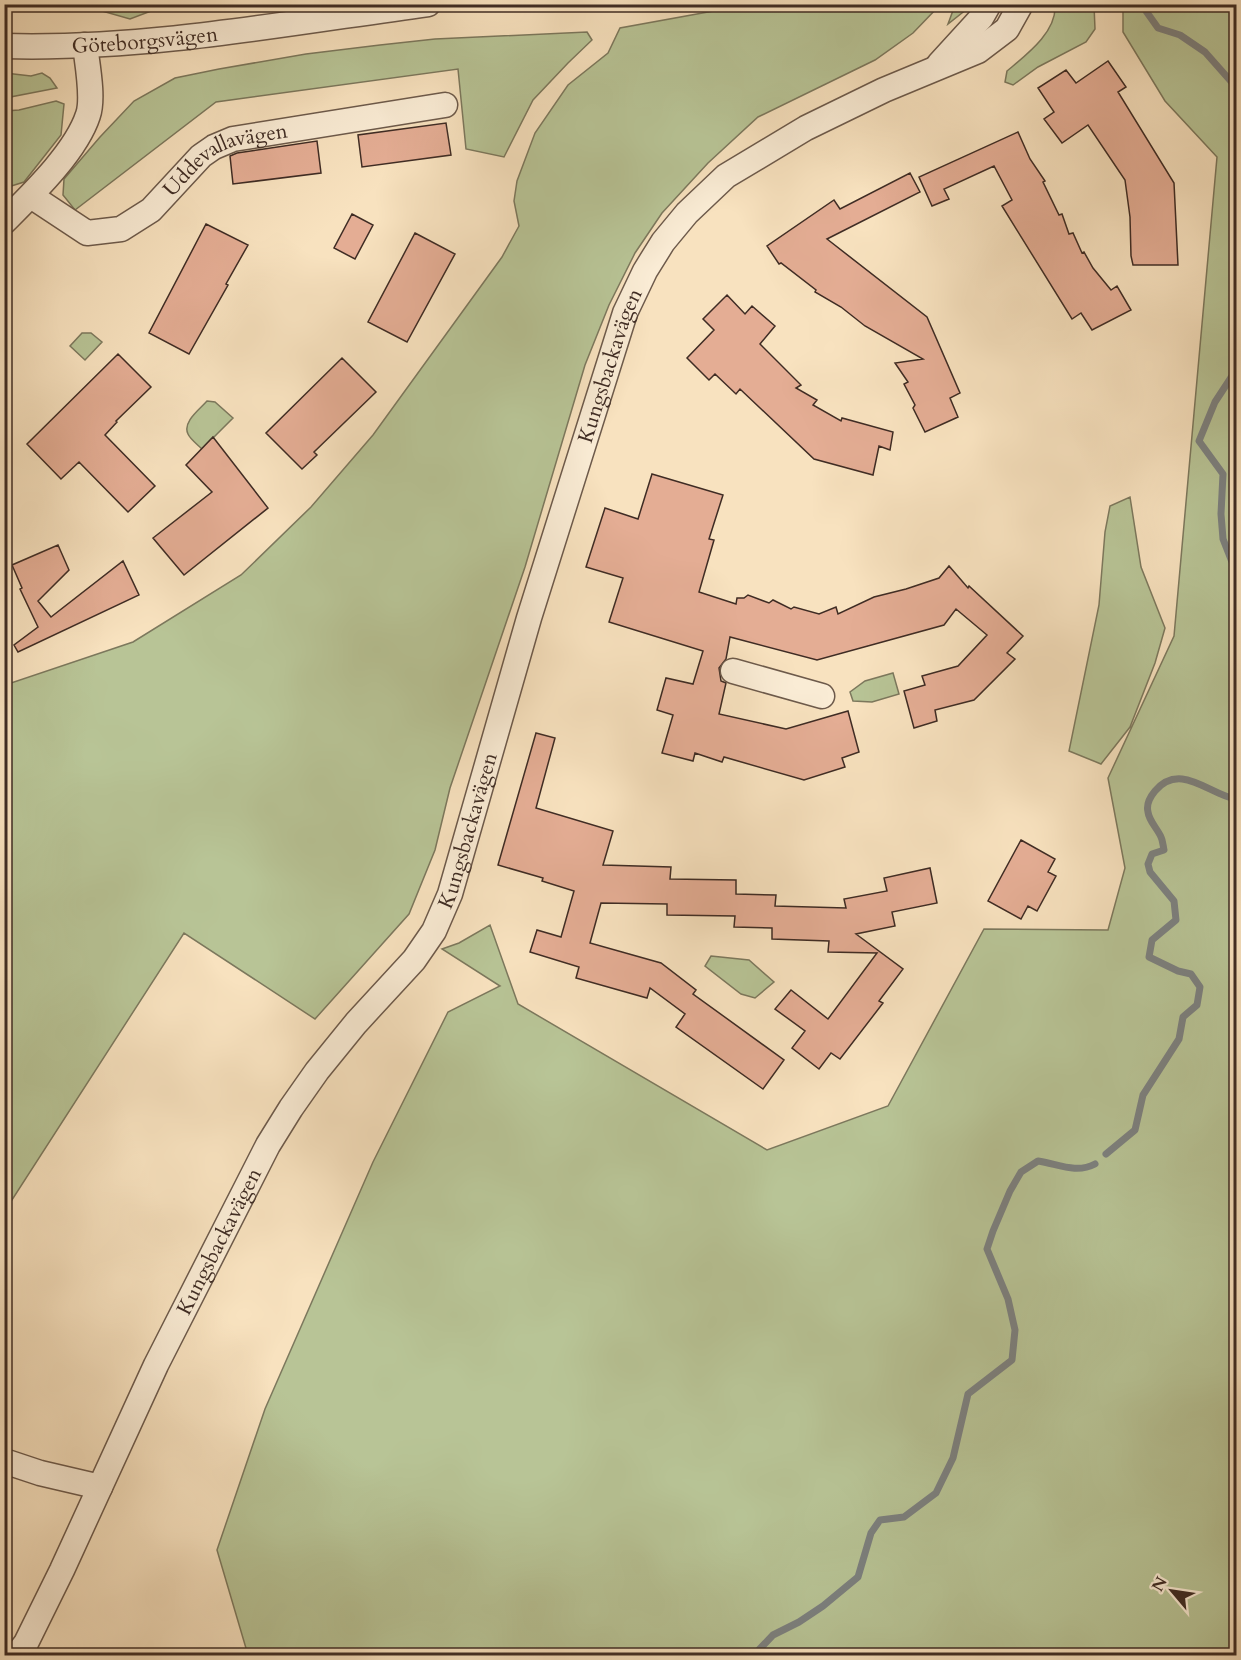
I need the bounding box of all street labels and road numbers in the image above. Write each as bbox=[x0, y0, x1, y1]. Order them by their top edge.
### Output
street label: Göteborgsvägen bbox=[71, 20, 220, 61]
street label: Uddevallavägen bbox=[157, 116, 290, 203]
street label: Kungsbackavägen bbox=[571, 284, 650, 447]
street label: Kungsbackavägen bbox=[431, 749, 505, 913]
street label: Kungsbackavägen bbox=[170, 1163, 269, 1320]

